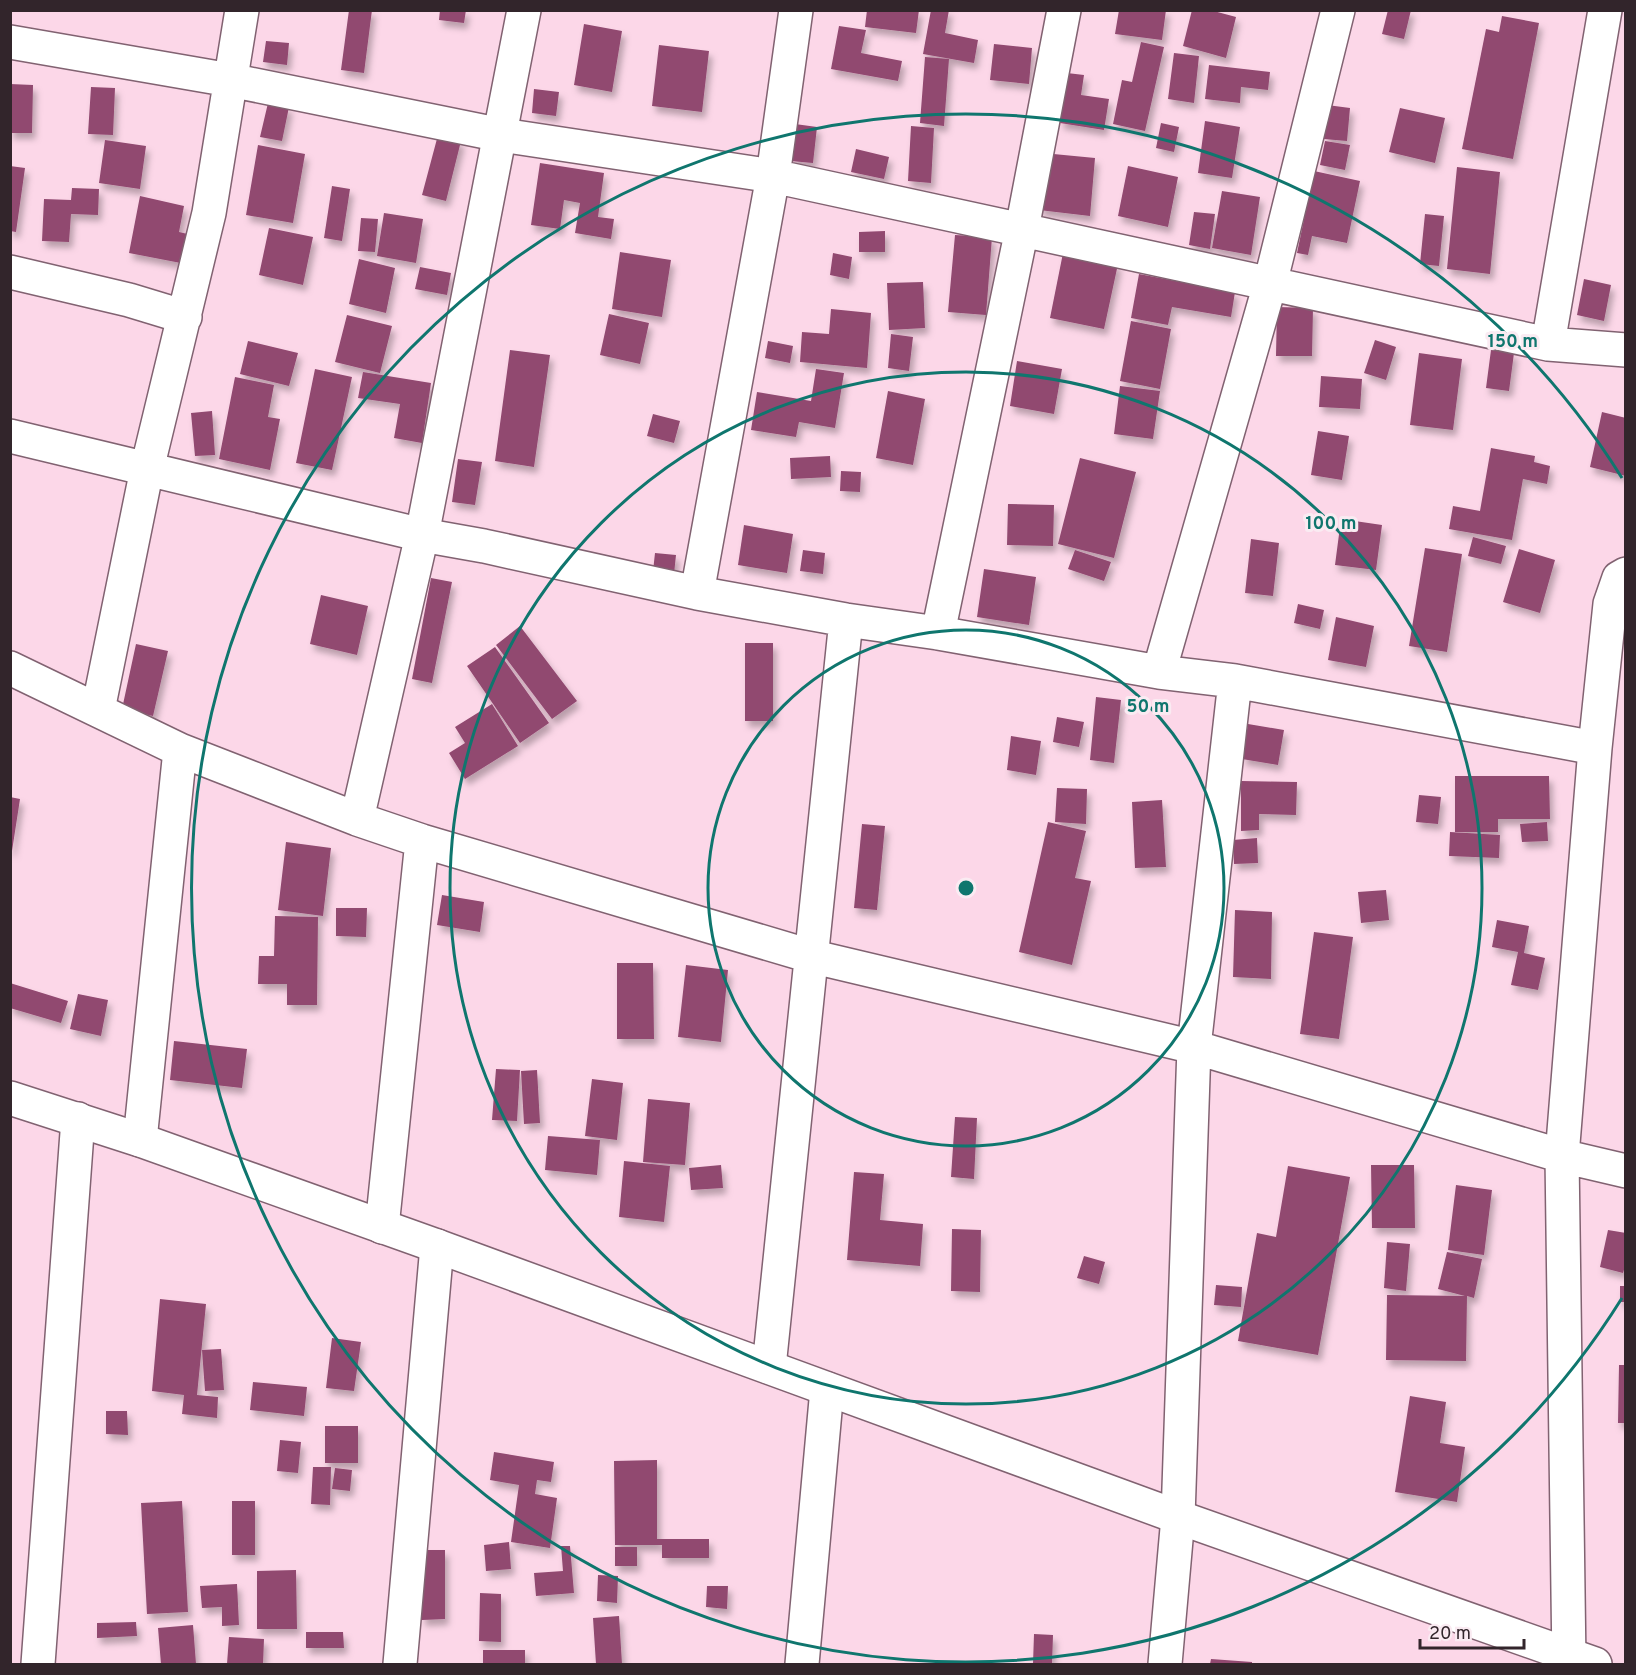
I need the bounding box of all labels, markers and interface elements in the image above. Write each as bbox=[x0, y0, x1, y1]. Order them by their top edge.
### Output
text: 150 m bbox=[1488, 331, 1538, 354]
text: 100 m bbox=[1305, 513, 1357, 536]
text: 50 m bbox=[1126, 696, 1170, 719]
centre of rings bbox=[956, 878, 976, 898]
scale bar bbox=[1420, 1612, 1524, 1650]
text: 20 m bbox=[1429, 1623, 1471, 1646]

